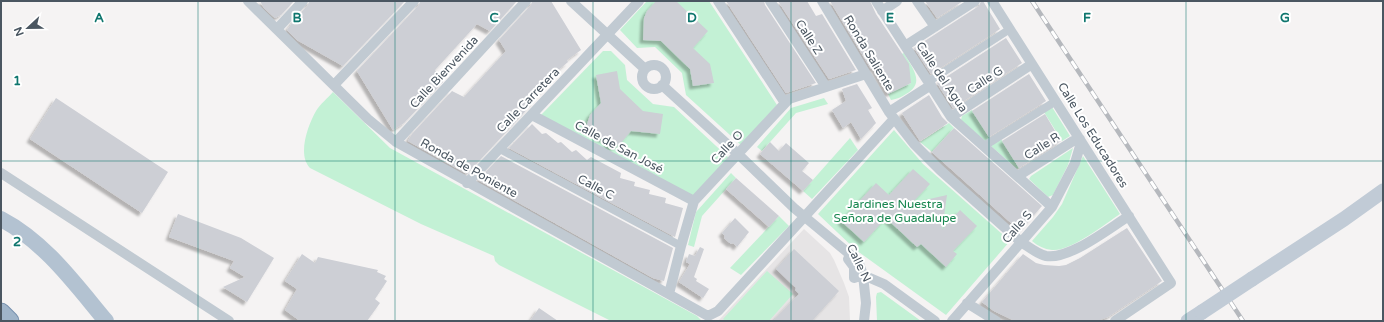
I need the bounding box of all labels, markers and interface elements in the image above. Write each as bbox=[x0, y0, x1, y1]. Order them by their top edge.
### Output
north arrow bbox=[8, 8, 48, 48]
text: A bbox=[94, 10, 104, 26]
text: B bbox=[292, 10, 302, 26]
text: C bbox=[489, 10, 499, 26]
text: D bbox=[687, 10, 697, 26]
text: E bbox=[886, 10, 894, 26]
text: F bbox=[1083, 10, 1091, 26]
text: G bbox=[1280, 10, 1290, 26]
street label: Ronda Saliente bbox=[841, 13, 897, 94]
street label: Calle Z bbox=[793, 17, 826, 57]
text: N bbox=[12, 25, 27, 38]
street label: Calle Bienvenida bbox=[407, 33, 481, 111]
street label: Calle del Agua bbox=[913, 39, 971, 115]
street label: Calle G bbox=[964, 63, 1006, 97]
street label: Calle Carretera bbox=[494, 65, 562, 135]
text: 1 bbox=[13, 73, 21, 89]
street label: Calle Los Educadores bbox=[1055, 80, 1131, 190]
street label: Calle de San José bbox=[572, 118, 666, 176]
street label: Calle O bbox=[708, 127, 746, 167]
street label: Calle R bbox=[1022, 129, 1062, 163]
street label: Ronda de Poniente bbox=[418, 136, 520, 201]
street label: Calle C bbox=[575, 172, 617, 202]
park label: Jardines Nuestra Señora de Guadalupe bbox=[834, 197, 957, 225]
street label: Calle S bbox=[999, 208, 1035, 246]
text: 2 bbox=[13, 234, 21, 250]
street label: Calle N bbox=[844, 242, 874, 284]

